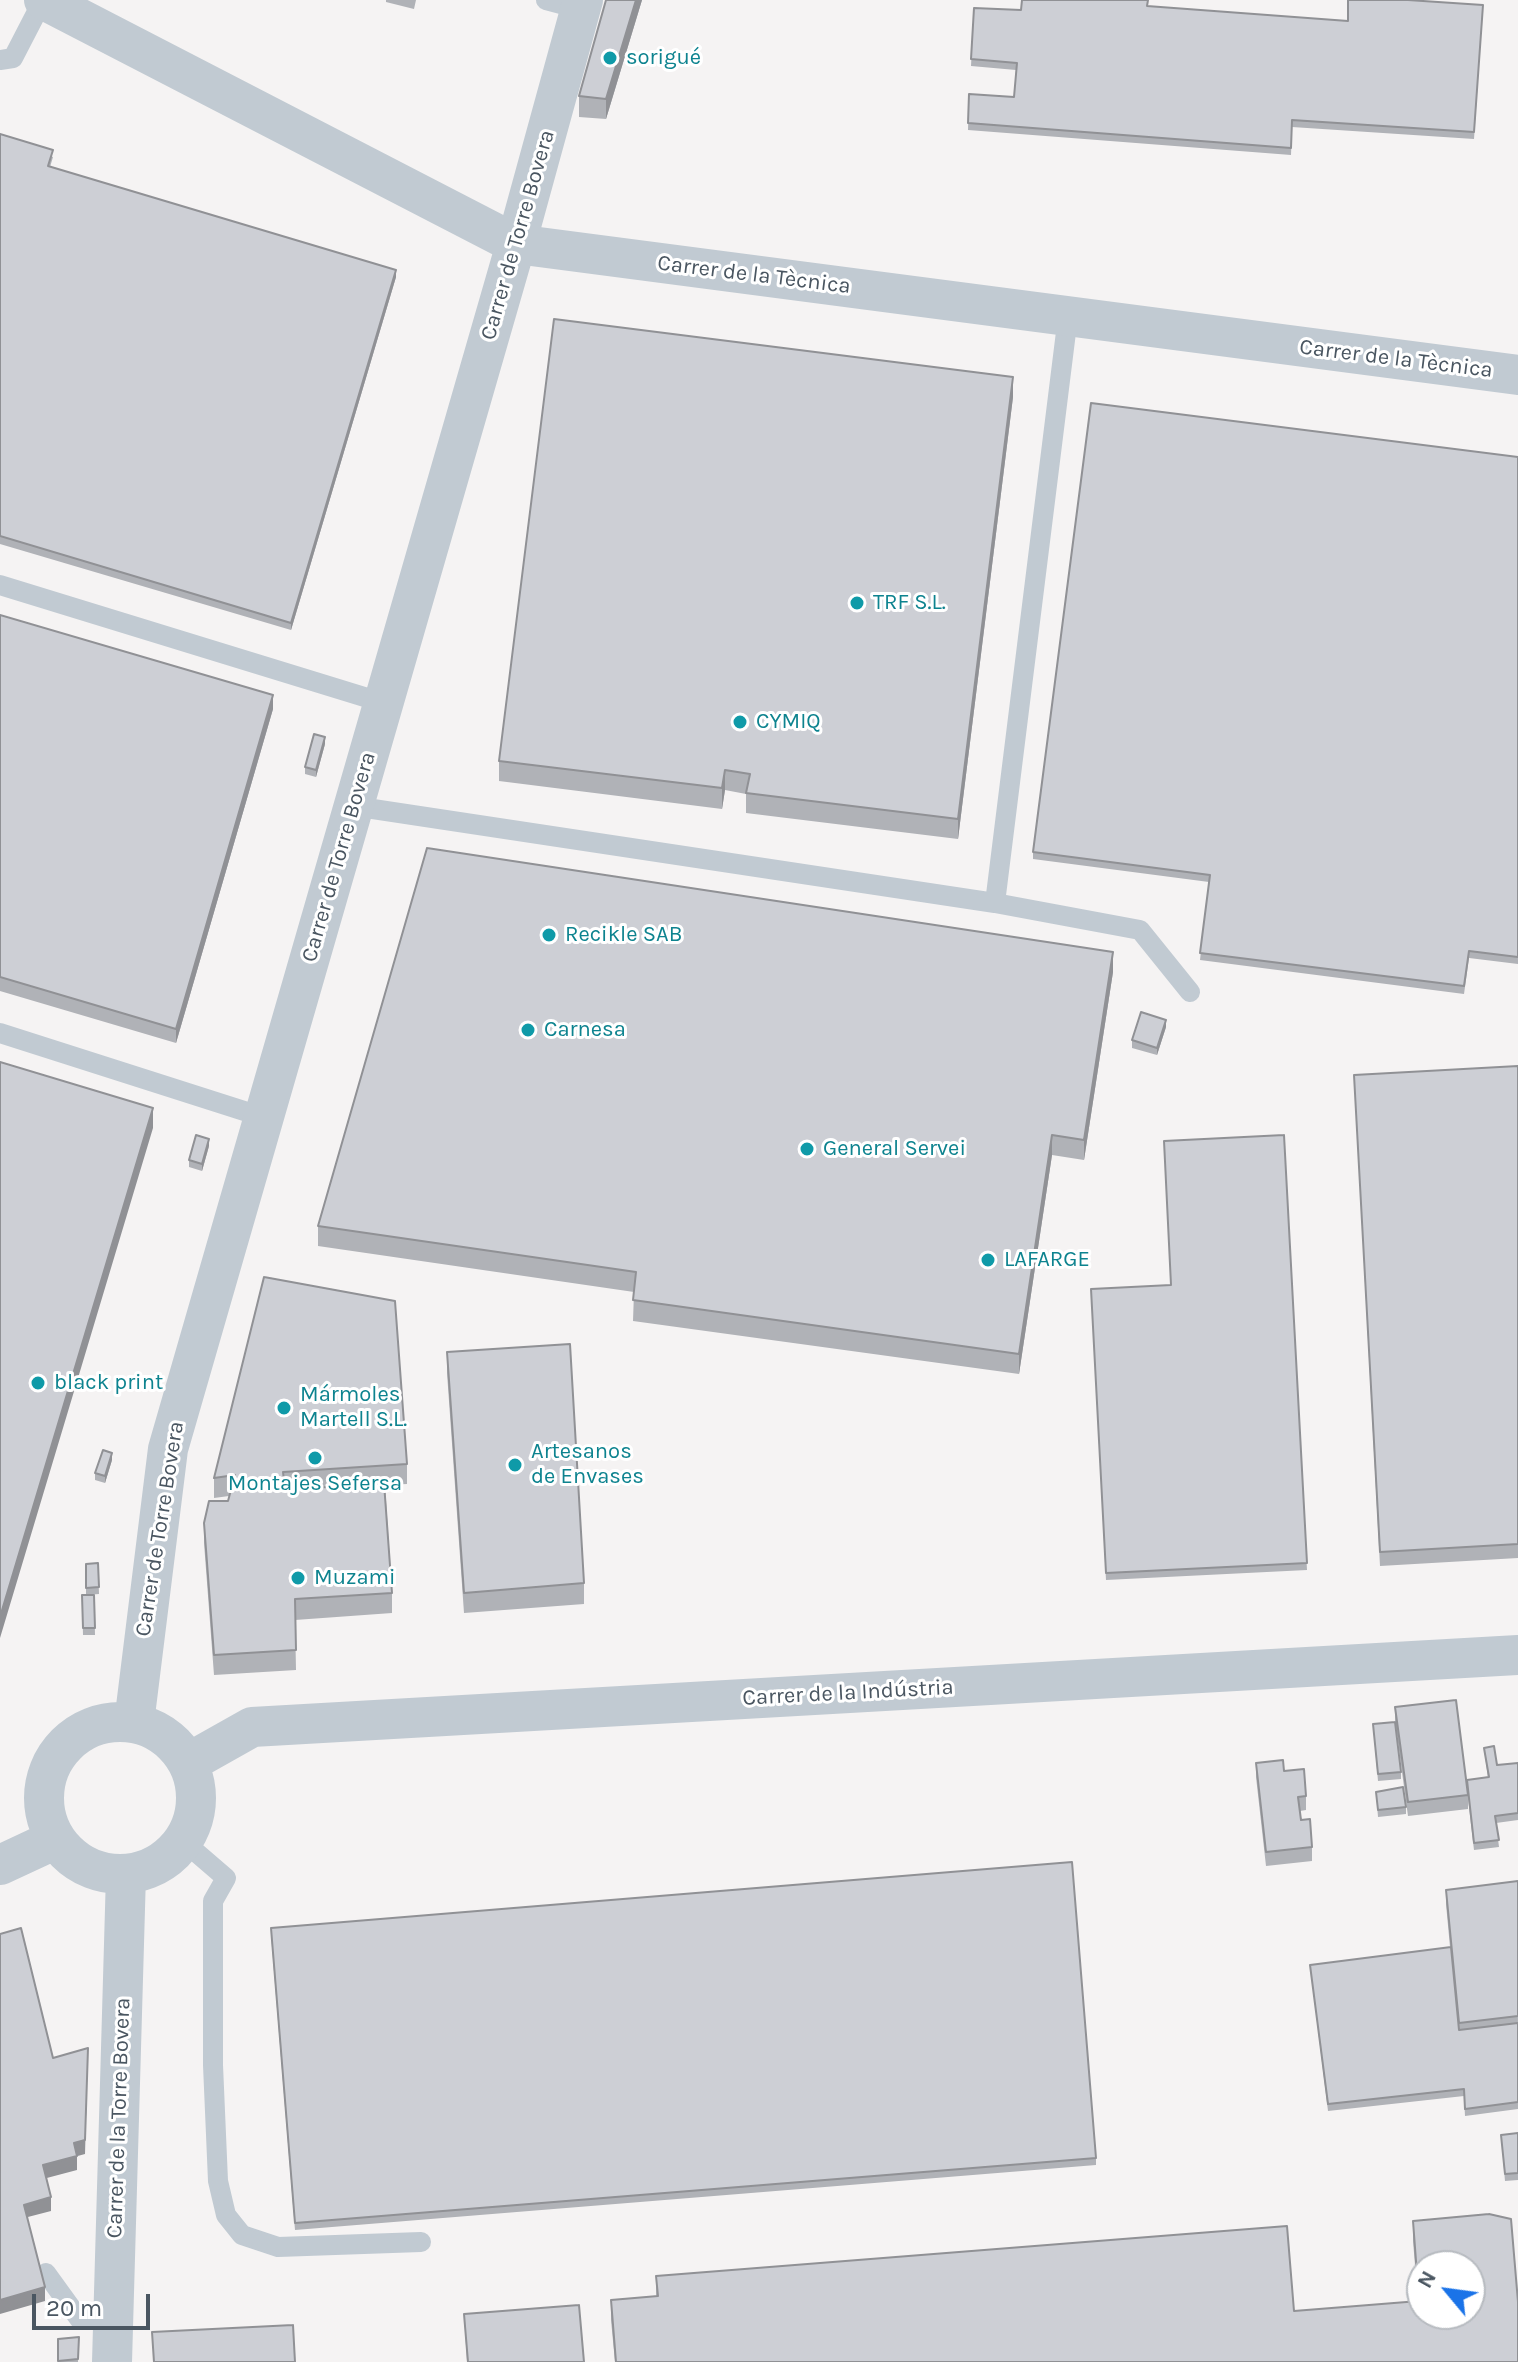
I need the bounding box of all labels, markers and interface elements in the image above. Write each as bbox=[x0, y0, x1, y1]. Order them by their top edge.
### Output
place label: sorigué bbox=[626, 45, 701, 71]
marker: sorigué bbox=[601, 49, 619, 67]
street label: Carrer de Torre Bovera bbox=[475, 127, 561, 343]
street label: Carrer de la Tècnica bbox=[656, 250, 852, 300]
street label: Carrer de la Tècnica bbox=[1298, 334, 1494, 384]
place label: TRF S.L. bbox=[873, 590, 946, 616]
marker: TRF S.L. bbox=[848, 594, 866, 612]
place label: CYMIQ bbox=[756, 709, 821, 735]
marker: CYMIQ bbox=[731, 713, 749, 731]
street label: Carrer de Torre Bovera bbox=[296, 749, 382, 965]
place label: Recikle SAB bbox=[565, 922, 682, 948]
marker: Recikle SAB bbox=[540, 926, 558, 944]
place label: Carnesa bbox=[544, 1017, 626, 1043]
marker: Carnesa bbox=[519, 1021, 537, 1039]
place label: General Servei bbox=[823, 1136, 966, 1162]
marker: General Servei bbox=[798, 1140, 816, 1158]
place label: LAFARGE bbox=[1004, 1247, 1090, 1273]
marker: LAFARGE bbox=[979, 1251, 997, 1269]
place label: black print bbox=[54, 1370, 163, 1396]
marker: black print bbox=[29, 1374, 47, 1392]
place label: Mármoles Martell S.L. bbox=[300, 1382, 407, 1434]
marker: Mármoles Martell S.L. bbox=[275, 1399, 293, 1417]
street label: Carrer de Torre Bovera bbox=[130, 1420, 190, 1638]
place label: Artesanos de Envases bbox=[531, 1439, 644, 1490]
marker: Montajes Sefersa bbox=[306, 1449, 324, 1467]
marker: Artesanos de Envases bbox=[506, 1456, 524, 1474]
place label: Montajes Sefersa bbox=[228, 1471, 402, 1497]
place label: Muzami bbox=[314, 1565, 396, 1591]
marker: Muzami bbox=[289, 1569, 307, 1587]
street label: Carrer de la Indústria bbox=[742, 1674, 954, 1712]
street label: Carrer de la Torre Bovera bbox=[102, 1997, 136, 2239]
north arrow bbox=[1406, 2250, 1486, 2330]
text: N bbox=[1412, 2266, 1442, 2293]
scale bar bbox=[36, 2278, 154, 2328]
text: 20 m bbox=[46, 2294, 102, 2322]

